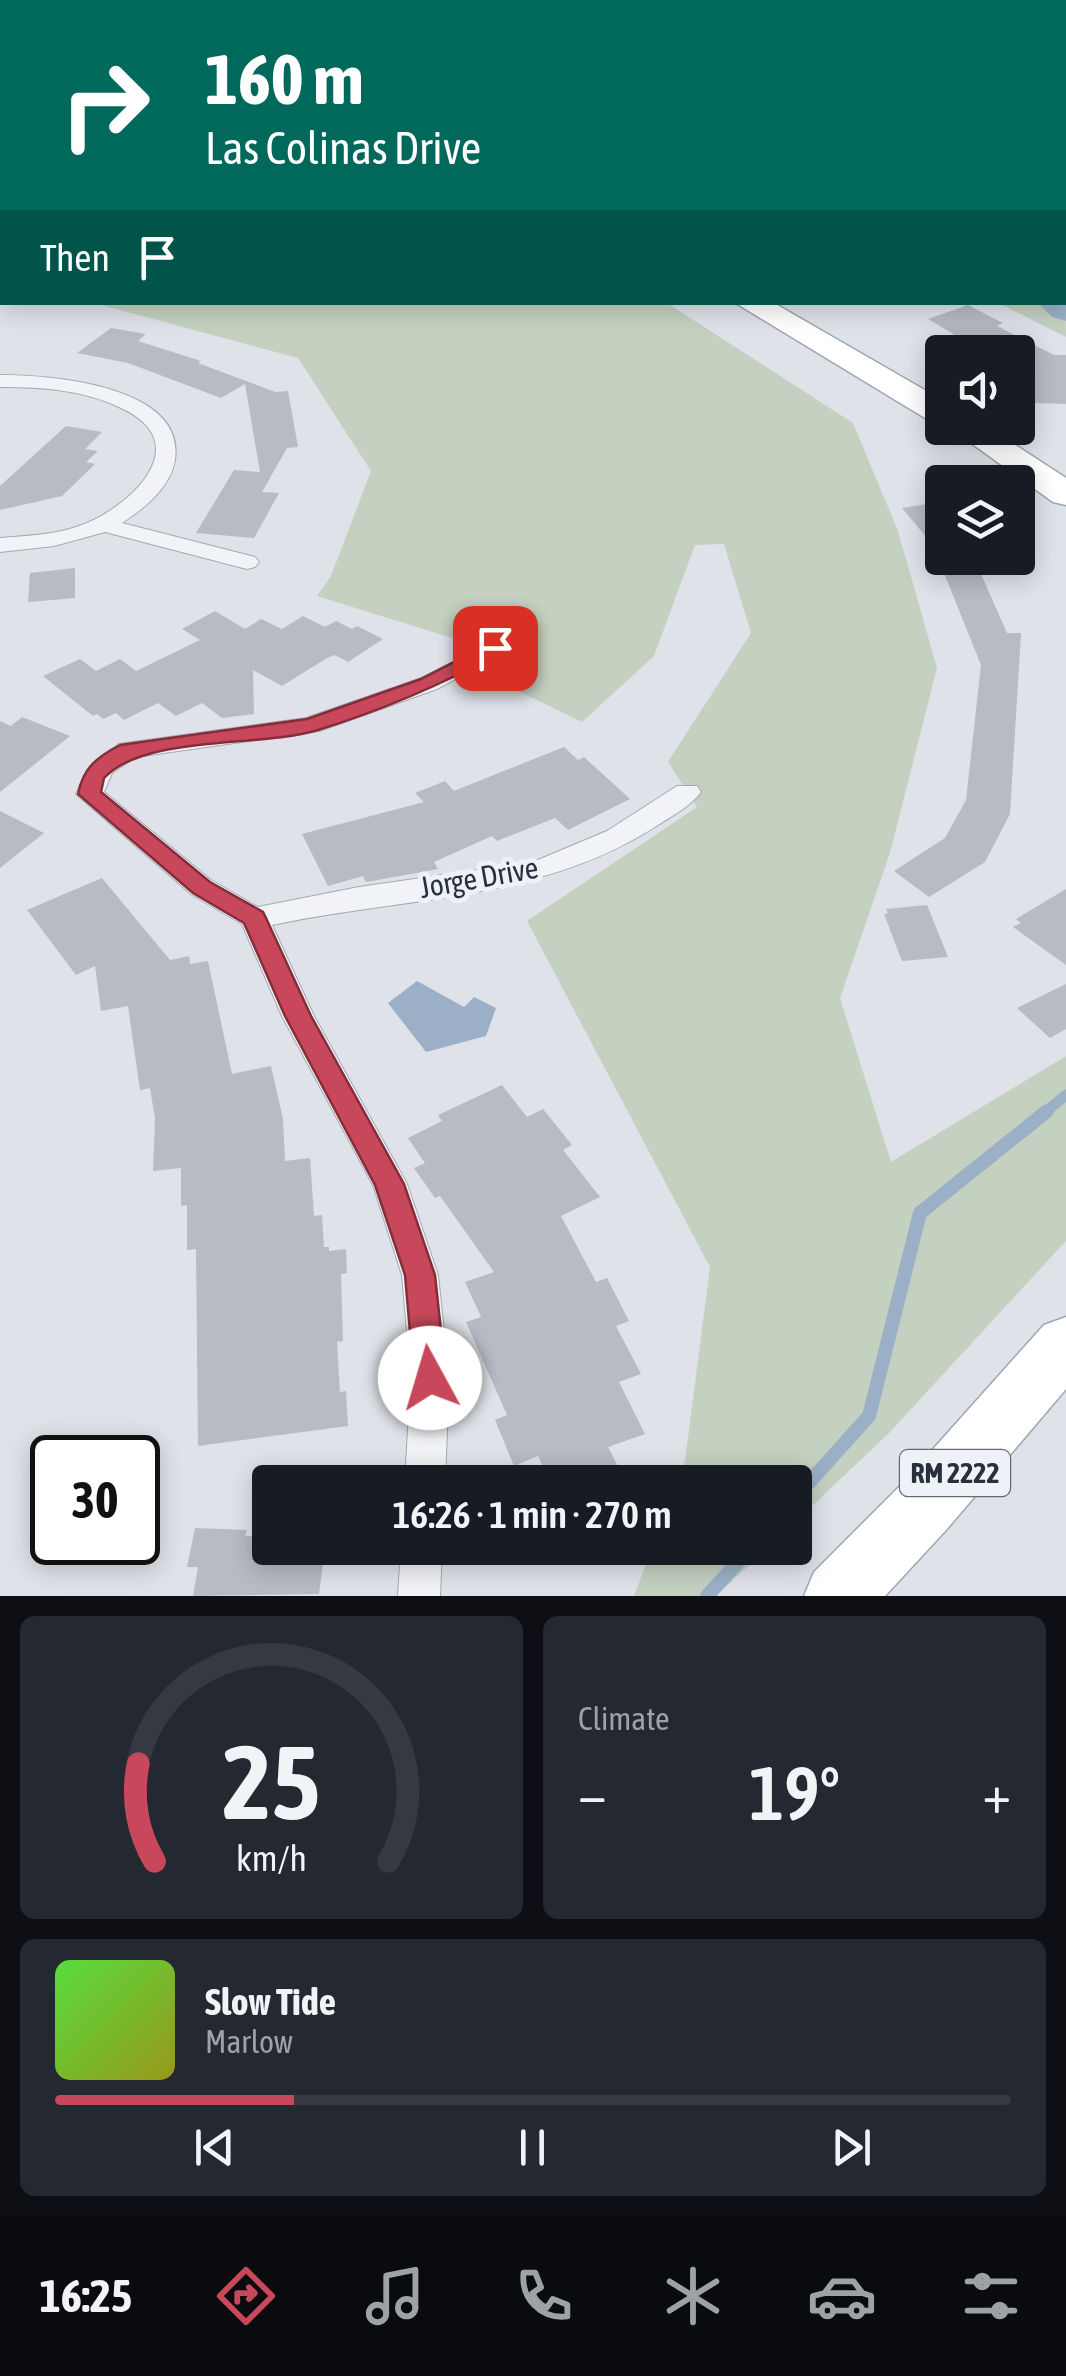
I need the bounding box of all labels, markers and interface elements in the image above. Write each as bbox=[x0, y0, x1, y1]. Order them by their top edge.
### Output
text: 160 m bbox=[205, 39, 364, 119]
icon: right bbox=[40, 40, 170, 170]
text: Las Colinas Drive bbox=[205, 122, 481, 174]
icon: arrive bbox=[130, 230, 185, 285]
text: Then bbox=[40, 236, 110, 279]
map controls bbox=[925, 335, 1035, 575]
button: sound bbox=[925, 335, 1035, 445]
button: layers bbox=[925, 465, 1035, 575]
pin bbox=[453, 606, 538, 691]
icon: arrive bbox=[468, 621, 523, 676]
street label: Jorge Drive bbox=[417, 850, 541, 904]
position arrow bbox=[378, 1326, 482, 1430]
speed limit sign: 30 bbox=[30, 1435, 160, 1565]
road number: RM 2222 bbox=[900, 1450, 1010, 1496]
text: 16:26 · 1 min · 270 m bbox=[392, 1493, 672, 1536]
text: Climate bbox=[578, 1700, 670, 1737]
text: 25 bbox=[223, 1722, 320, 1841]
text: 19° bbox=[749, 1750, 840, 1836]
text: − bbox=[578, 1762, 607, 1825]
text: + bbox=[982, 1762, 1011, 1825]
text: km/h bbox=[236, 1838, 307, 1879]
text: Slow Tide bbox=[205, 1980, 336, 2023]
text: Marlow bbox=[205, 2023, 293, 2060]
icon: previous bbox=[187, 2120, 242, 2175]
icon: pause bbox=[505, 2120, 560, 2175]
icon: next bbox=[824, 2120, 879, 2175]
icon: directions bbox=[211, 2261, 281, 2331]
icon: music bbox=[360, 2261, 430, 2331]
icon: phone bbox=[509, 2261, 579, 2331]
icon: climate bbox=[658, 2261, 728, 2331]
icon: car bbox=[807, 2261, 877, 2331]
icon: filters bbox=[956, 2261, 1026, 2331]
text: 16:25 bbox=[40, 2270, 132, 2322]

